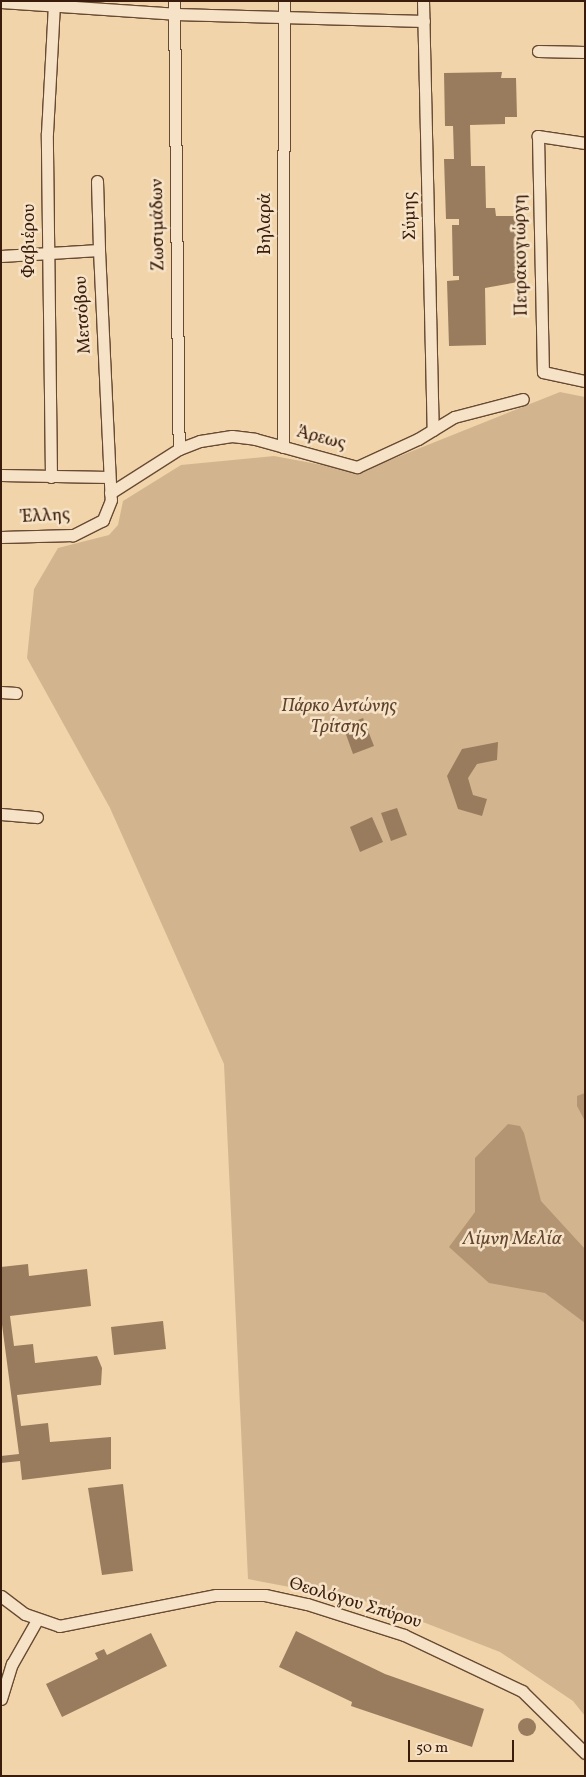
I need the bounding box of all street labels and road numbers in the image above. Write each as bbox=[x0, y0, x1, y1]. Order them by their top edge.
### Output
street label: Ζωσιμάδων bbox=[147, 179, 171, 271]
street label: Σύμης bbox=[400, 191, 422, 241]
street label: Βηλαρά bbox=[255, 193, 277, 255]
street label: Πετρακογιώργη bbox=[510, 194, 534, 316]
street label: Φαβιέρου bbox=[19, 204, 41, 278]
street label: Μετσόβου bbox=[71, 275, 97, 355]
street label: Άρεως bbox=[294, 422, 348, 456]
street label: Έλλης bbox=[21, 505, 71, 529]
street label: Θεολόγου Σπύρου bbox=[286, 1574, 424, 1634]

